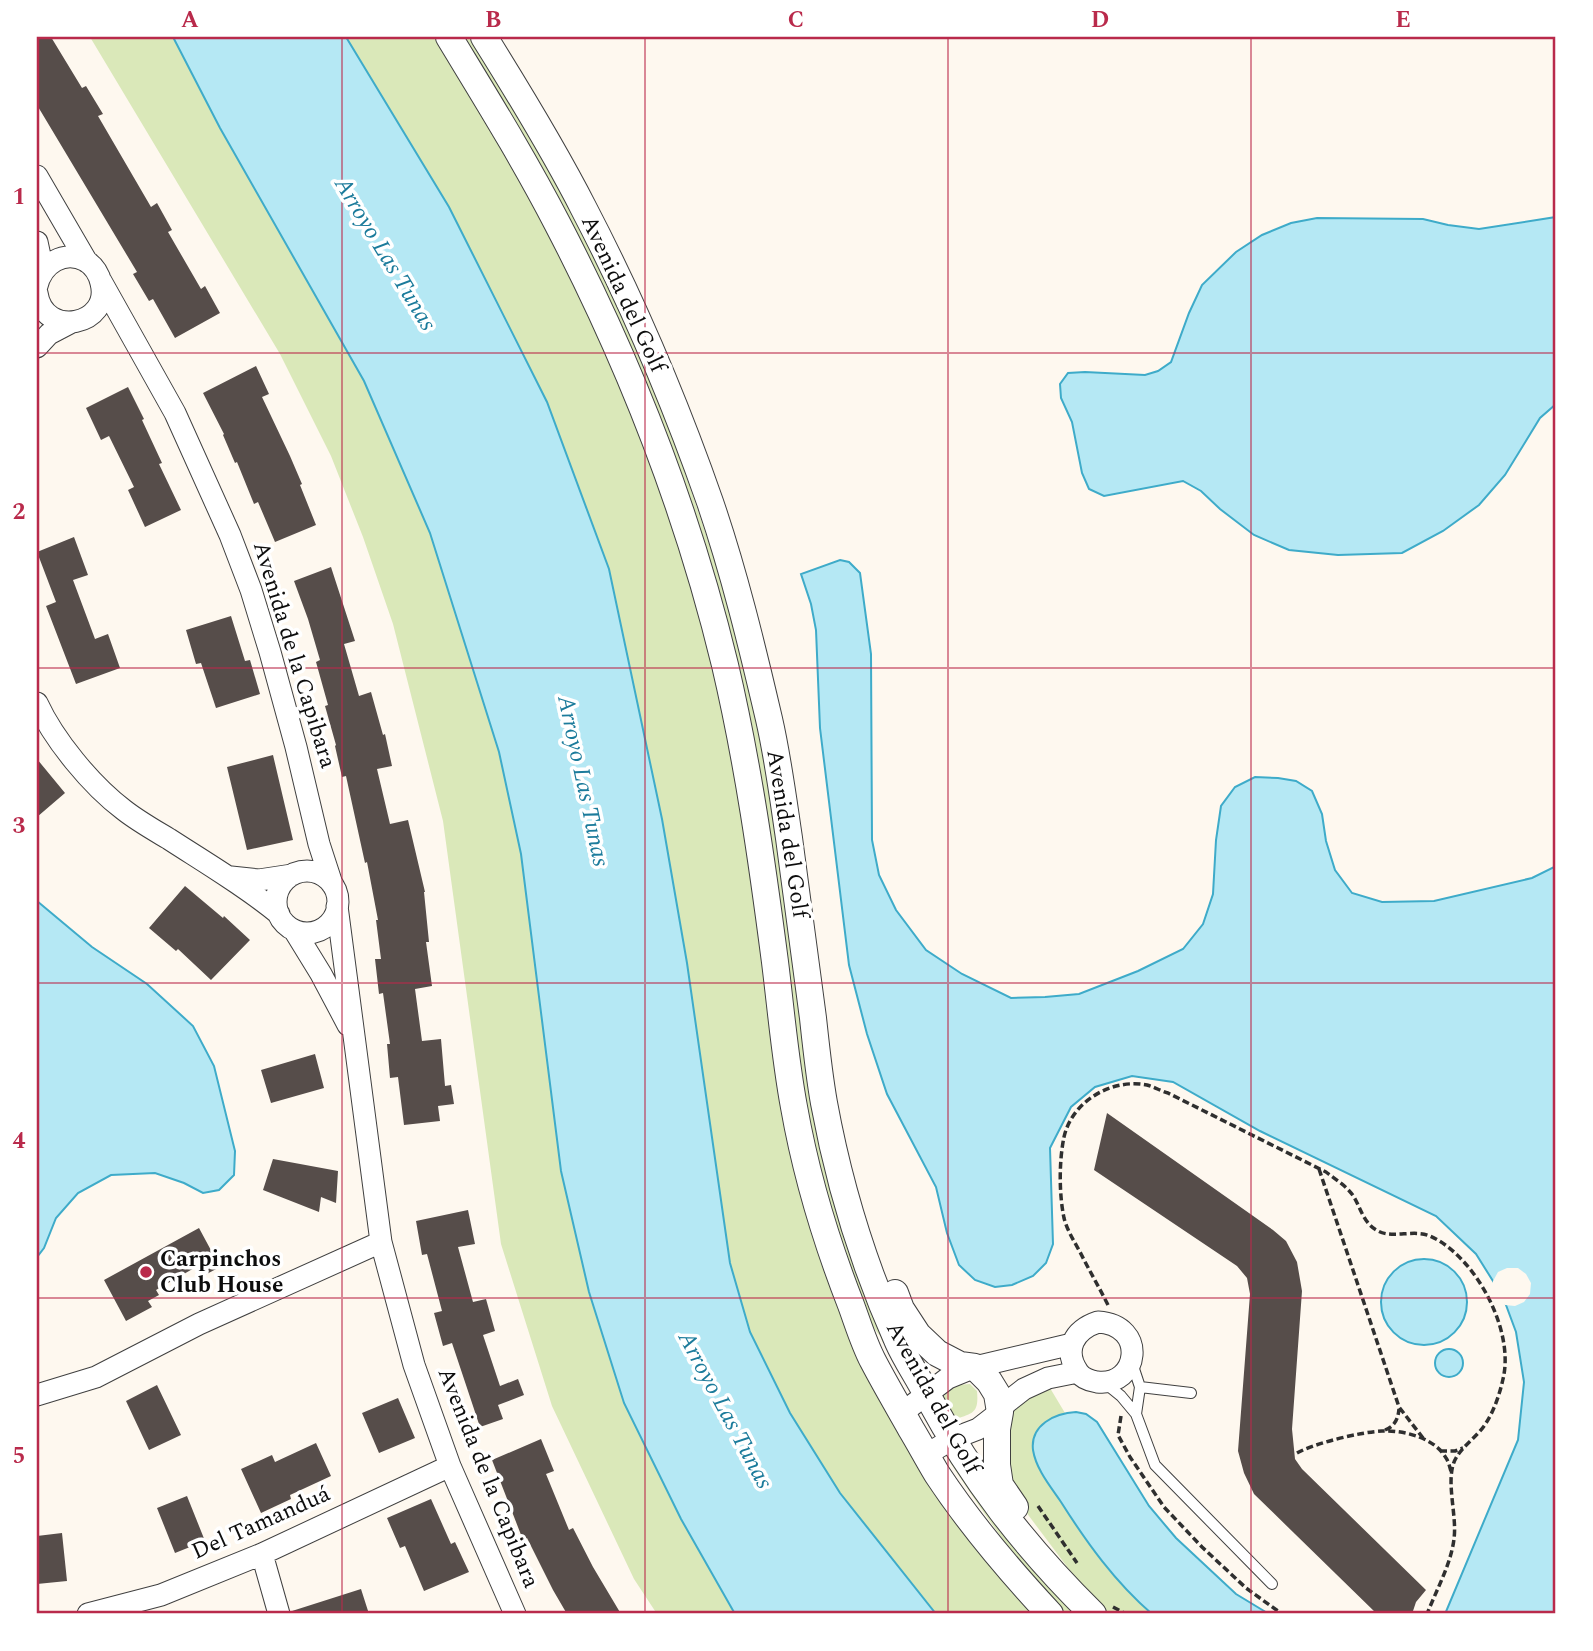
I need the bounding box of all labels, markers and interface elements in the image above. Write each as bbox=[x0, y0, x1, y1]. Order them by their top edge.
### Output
text: A bbox=[181, 3, 199, 38]
text: B bbox=[485, 3, 501, 38]
text: C bbox=[788, 3, 804, 38]
text: D bbox=[1091, 3, 1109, 38]
text: E bbox=[1395, 3, 1411, 38]
water label: Arroyo Las Tunas bbox=[324, 169, 446, 338]
text: 1 bbox=[13, 180, 25, 215]
street label: Avenida del Golf bbox=[571, 210, 676, 380]
text: 2 bbox=[13, 495, 26, 530]
street label: Avenida de la Capibara bbox=[243, 537, 345, 773]
water label: Arroyo Las Tunas bbox=[547, 691, 619, 870]
street label: Avenida del Golf bbox=[756, 747, 818, 923]
text: 3 bbox=[13, 809, 26, 844]
text: 4 bbox=[13, 1124, 26, 1159]
place label: Carpinchos Club House bbox=[160, 1242, 283, 1303]
marker: Carpinchos Club House bbox=[138, 1264, 154, 1280]
street label: Avenida del Golf bbox=[876, 1315, 991, 1483]
water label: Arroyo Las Tunas bbox=[668, 1324, 782, 1496]
street label: Avenida de la Capibara bbox=[428, 1362, 548, 1594]
text: 5 bbox=[13, 1439, 25, 1474]
street label: Del Tamanduá bbox=[186, 1477, 336, 1569]

